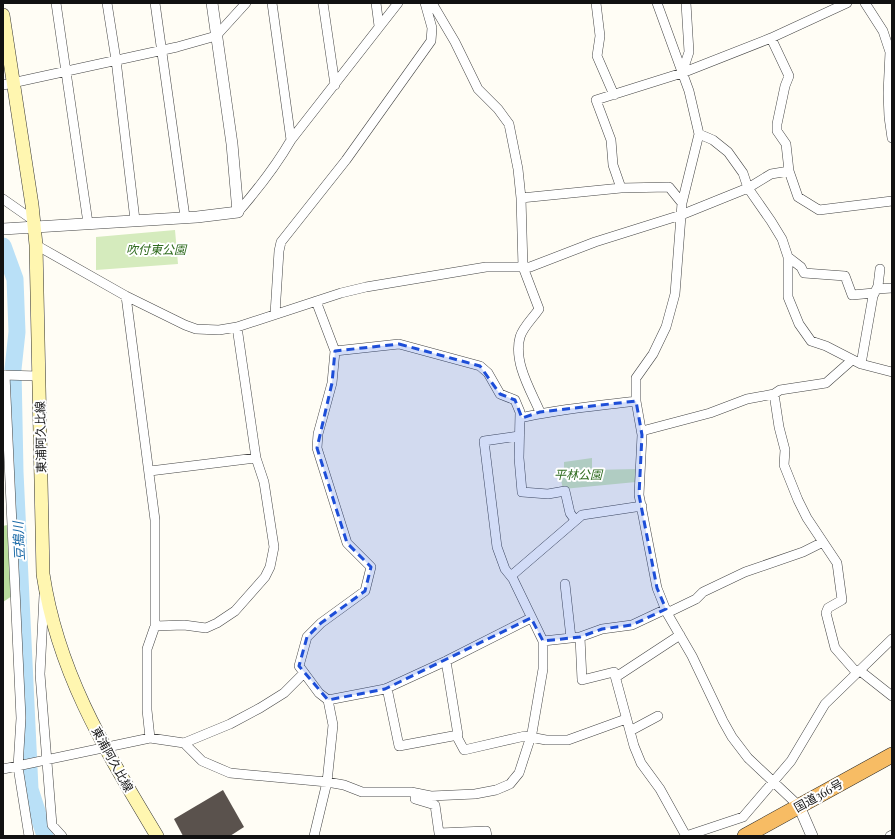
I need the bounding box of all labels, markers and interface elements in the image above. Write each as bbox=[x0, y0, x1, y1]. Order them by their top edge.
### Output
park label: 吹付東公園 bbox=[126, 241, 188, 257]
street label: 東浦阿久比線 bbox=[31, 401, 49, 473]
park label: 平林公園 bbox=[554, 466, 604, 482]
water label: 豆搗川 bbox=[8, 519, 28, 561]
street label: 東浦阿久比線 bbox=[89, 724, 137, 794]
street label: 国道366号 bbox=[791, 775, 845, 815]

